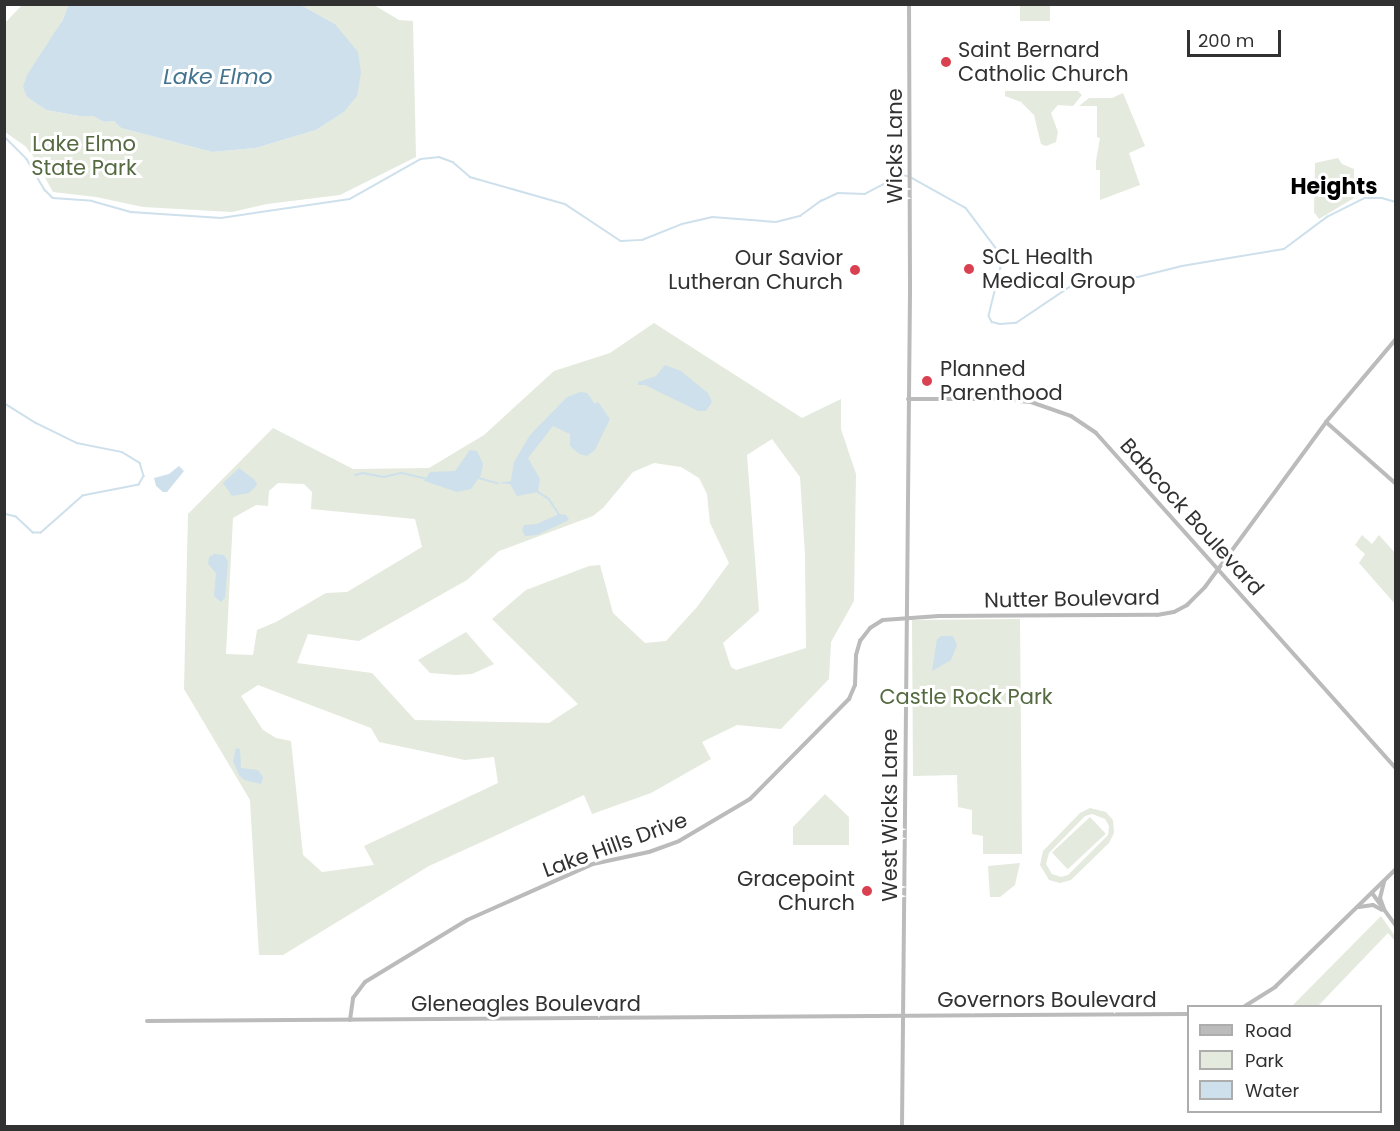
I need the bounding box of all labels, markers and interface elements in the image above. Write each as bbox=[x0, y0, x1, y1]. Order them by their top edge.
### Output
scale bar bbox=[1190, 18, 1284, 56]
text: 200 m bbox=[1198, 28, 1254, 53]
place label: Saint Bernard Catholic Church bbox=[958, 37, 1129, 87]
marker: Saint Bernard Catholic Church bbox=[939, 55, 953, 69]
water label: Lake Elmo bbox=[163, 64, 273, 90]
street label: Wicks Lane bbox=[882, 88, 908, 204]
park label: Lake Elmo State Park bbox=[31, 131, 137, 181]
district label: Heights bbox=[1290, 174, 1378, 200]
place label: SCL Health Medical Group bbox=[982, 244, 1135, 294]
place label: Our Savior Lutheran Church bbox=[668, 245, 843, 295]
marker: SCL Health Medical Group bbox=[960, 260, 978, 278]
marker: Our Savior Lutheran Church bbox=[848, 263, 862, 277]
place label: Planned Parenthood bbox=[940, 356, 1063, 406]
marker: Planned Parenthood bbox=[918, 372, 936, 390]
street label: Babcock Boulevard bbox=[1115, 433, 1269, 601]
street label: Nutter Boulevard bbox=[984, 585, 1160, 613]
park label: Castle Rock Park bbox=[879, 684, 1053, 710]
street label: West Wicks Lane bbox=[877, 728, 903, 902]
street label: Lake Hills Drive bbox=[539, 807, 691, 883]
place label: Gracepoint Church bbox=[737, 866, 855, 916]
marker: Gracepoint Church bbox=[860, 884, 874, 898]
street label: Governors Boulevard bbox=[937, 987, 1157, 1013]
street label: Gleneagles Boulevard bbox=[411, 991, 641, 1017]
legend bbox=[1187, 1005, 1382, 1113]
text: Road bbox=[1245, 1018, 1292, 1043]
text: Park bbox=[1245, 1048, 1284, 1073]
text: Water bbox=[1245, 1078, 1299, 1103]

